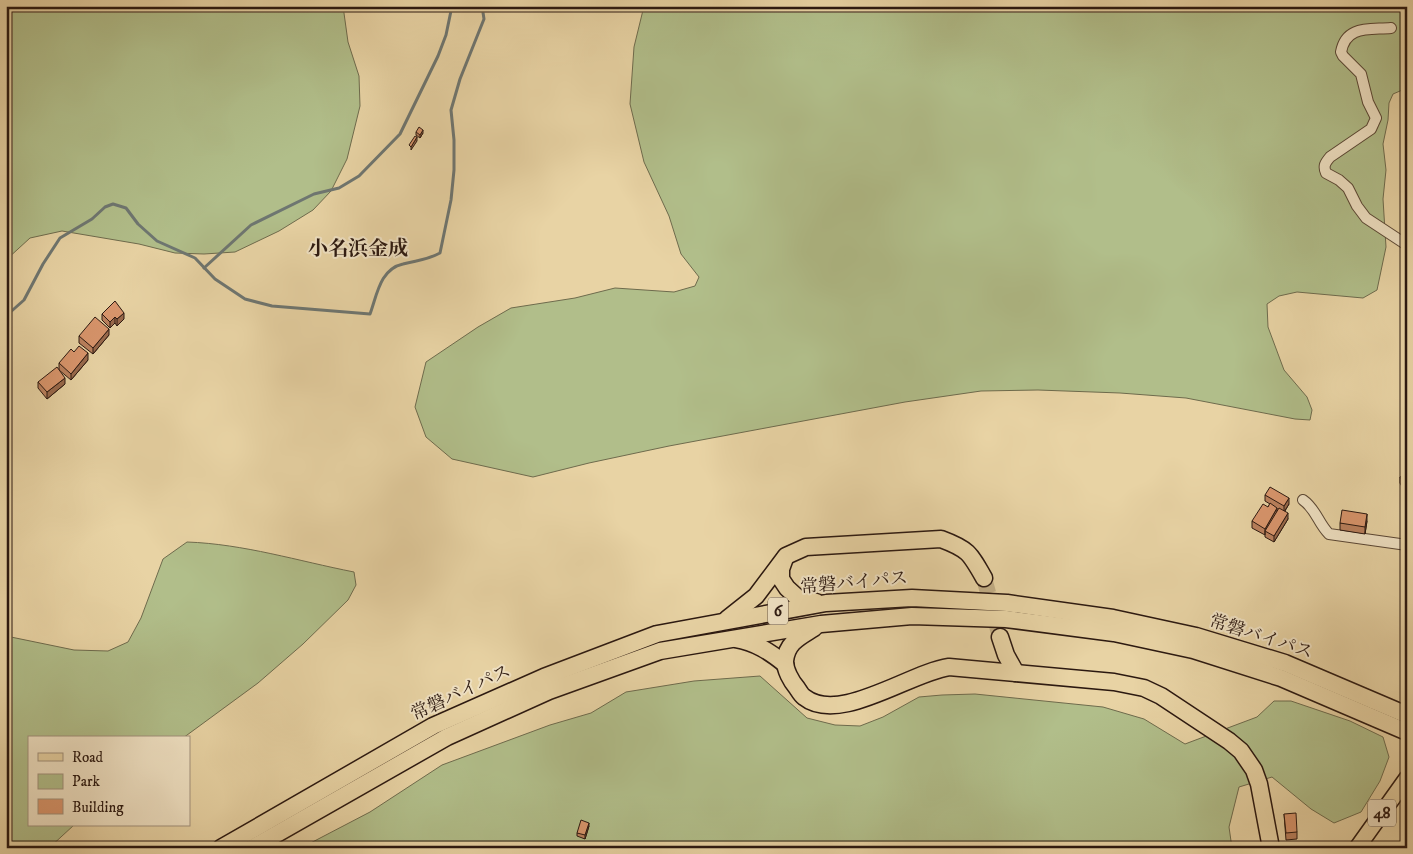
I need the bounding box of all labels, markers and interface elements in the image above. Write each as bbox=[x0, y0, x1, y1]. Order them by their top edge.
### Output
district label: 小名浜金成 bbox=[308, 237, 408, 262]
street label: 常磐バイパス bbox=[799, 567, 909, 599]
road number: 6 bbox=[768, 598, 788, 624]
street label: 常磐バイパス bbox=[1206, 610, 1316, 664]
street label: 常磐バイパス bbox=[408, 660, 514, 726]
legend bbox=[28, 736, 190, 826]
text: Road bbox=[72, 748, 104, 767]
text: Park bbox=[72, 772, 101, 791]
text: Building bbox=[72, 798, 124, 817]
road number: 48 bbox=[1368, 800, 1396, 826]

